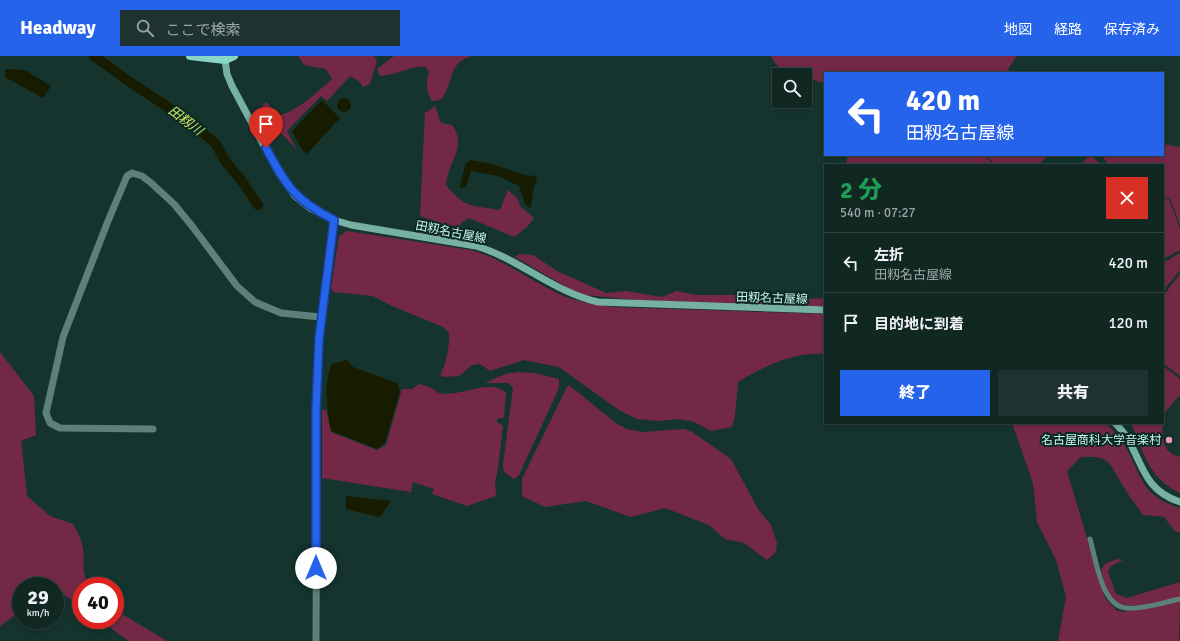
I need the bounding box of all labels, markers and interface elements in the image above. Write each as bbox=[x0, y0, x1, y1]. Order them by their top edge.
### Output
search box bbox=[120, 10, 400, 46]
text: Headway bbox=[20, 16, 96, 40]
icon: search bbox=[134, 17, 156, 39]
text: ここで検索 bbox=[166, 21, 241, 39]
text: 地図 bbox=[1004, 21, 1032, 38]
text: 経路 bbox=[1054, 21, 1082, 38]
text: 保存済み bbox=[1104, 21, 1160, 38]
map controls bbox=[772, 68, 812, 108]
button: search bbox=[772, 68, 812, 108]
text: 420 m bbox=[906, 84, 980, 118]
icon: left bbox=[840, 88, 892, 140]
water label: 田籾川 bbox=[165, 103, 207, 140]
pin bbox=[249, 107, 283, 148]
icon: arrive bbox=[255, 113, 277, 135]
text: 田籾名古屋線 bbox=[906, 122, 1014, 144]
text: 2 分 bbox=[840, 175, 882, 205]
button: close bbox=[1106, 177, 1148, 219]
text: 540 m · 07:27 bbox=[840, 205, 916, 221]
street label: 田籾名古屋線 bbox=[414, 218, 488, 247]
text: 左折 bbox=[874, 246, 904, 264]
icon: left bbox=[840, 252, 862, 274]
text: 420 m bbox=[1108, 254, 1148, 272]
text: 田籾名古屋線 bbox=[874, 267, 952, 283]
street label: 田籾名古屋線 bbox=[736, 290, 808, 307]
icon: arrive bbox=[840, 312, 862, 334]
text: 120 m bbox=[1108, 314, 1148, 332]
text: 目的地に到着 bbox=[874, 315, 964, 333]
button: 終了 bbox=[840, 370, 990, 416]
button: 共有 bbox=[998, 370, 1148, 416]
place label: 名古屋商科大学音楽村 bbox=[1041, 433, 1162, 448]
marker: 名古屋商科大学音楽村 bbox=[1164, 435, 1174, 445]
position arrow bbox=[295, 547, 337, 589]
speed limit sign: 40 bbox=[72, 577, 124, 629]
text: 29 bbox=[27, 585, 49, 610]
text: km/h bbox=[27, 607, 49, 619]

